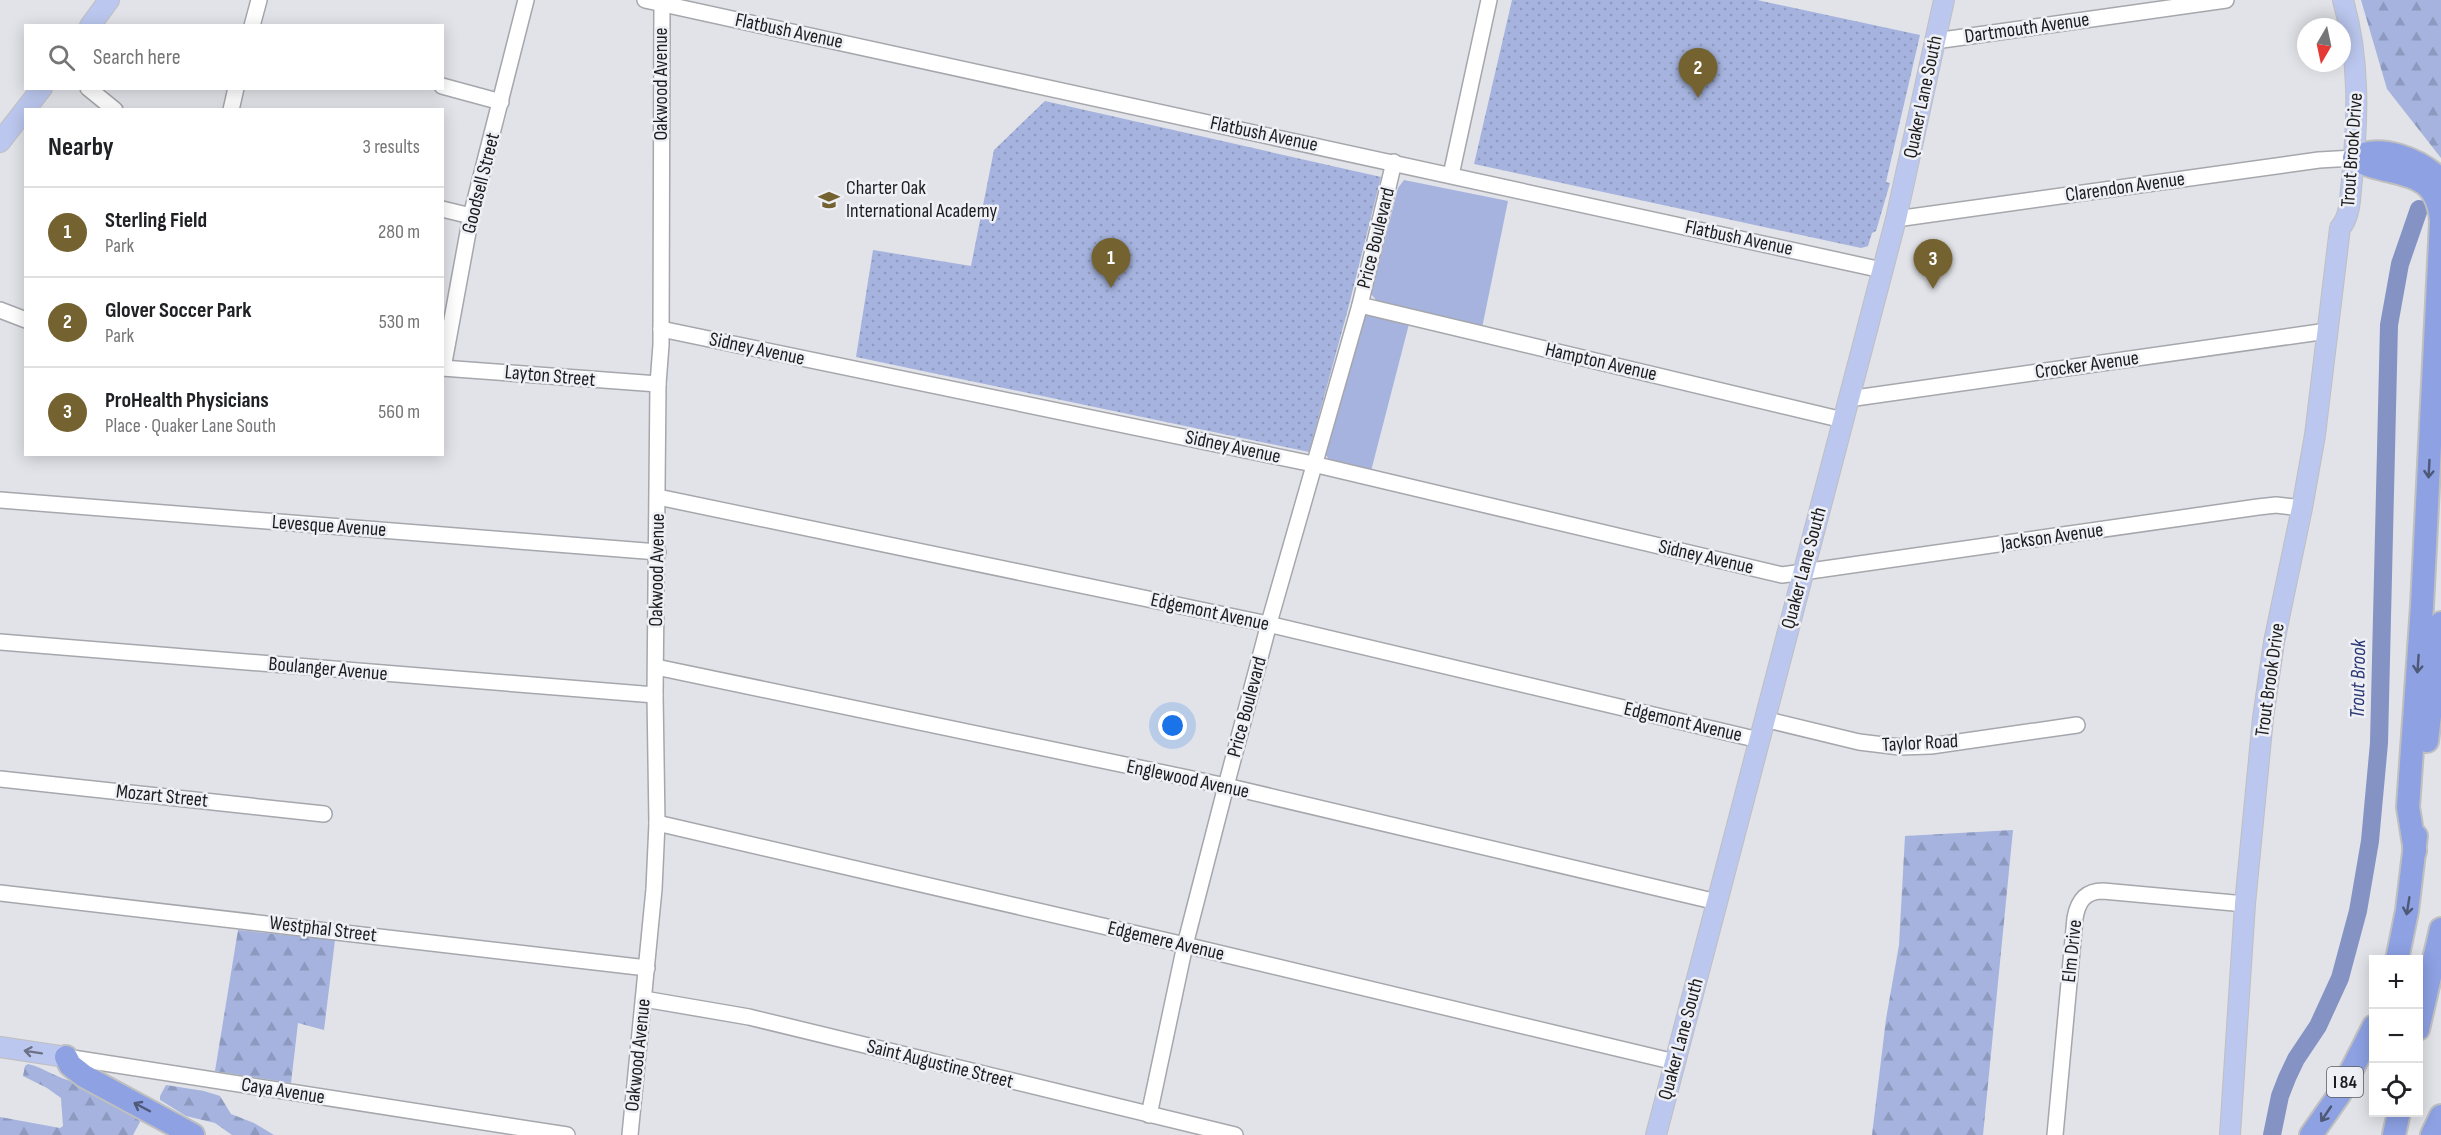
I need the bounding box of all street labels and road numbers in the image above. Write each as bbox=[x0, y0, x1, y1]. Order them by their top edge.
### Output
street label: Dartmouth Avenue bbox=[1963, 7, 2091, 49]
street label: Flatbush Avenue bbox=[733, 8, 845, 54]
street label: Oakwood Avenue bbox=[649, 27, 673, 141]
street label: Quaker Lane South bbox=[1898, 33, 1948, 161]
street label: Trout Brook Drive bbox=[2336, 92, 2368, 208]
street label: Flatbush Avenue bbox=[1208, 111, 1320, 157]
street label: Goodsell Street bbox=[457, 130, 505, 236]
street label: Clarendon Avenue bbox=[2064, 167, 2186, 207]
street label: Price Boulevard bbox=[1352, 185, 1400, 291]
street label: Flatbush Avenue bbox=[1683, 215, 1795, 261]
street label: Sidney Avenue bbox=[707, 327, 807, 371]
street label: Hampton Avenue bbox=[1543, 337, 1659, 387]
street label: Crocker Avenue bbox=[2034, 346, 2140, 384]
street label: Layton Street bbox=[504, 360, 596, 392]
street label: Sidney Avenue bbox=[1183, 425, 1283, 469]
street label: Quaker Lane South bbox=[1776, 505, 1832, 631]
street label: Levesque Avenue bbox=[271, 510, 387, 542]
street label: Oakwood Avenue bbox=[644, 513, 670, 627]
street label: Jackson Avenue bbox=[1998, 518, 2105, 556]
street label: Sidney Avenue bbox=[1656, 534, 1756, 580]
street label: Edgemont Avenue bbox=[1149, 588, 1271, 636]
street label: Trout Brook Drive bbox=[2250, 622, 2290, 738]
street label: Boulanger Avenue bbox=[268, 652, 388, 686]
street label: Price Boulevard bbox=[1222, 654, 1272, 760]
street label: Edgemont Avenue bbox=[1622, 697, 1744, 747]
street label: Taylor Road bbox=[1881, 729, 1959, 757]
street label: Englewood Avenue bbox=[1125, 754, 1251, 804]
street label: Mozart Street bbox=[115, 779, 209, 813]
street label: Westphal Street bbox=[268, 911, 378, 947]
street label: Edgemere Avenue bbox=[1105, 916, 1227, 966]
street label: Elm Drive bbox=[2057, 918, 2087, 984]
street label: Quaker Lane South bbox=[1653, 976, 1709, 1102]
street label: Oakwood Avenue bbox=[620, 997, 656, 1113]
street label: Saint Augustine Street bbox=[864, 1034, 1016, 1094]
road number: I 84 bbox=[2327, 1067, 2363, 1097]
street label: Caya Avenue bbox=[240, 1073, 326, 1109]

